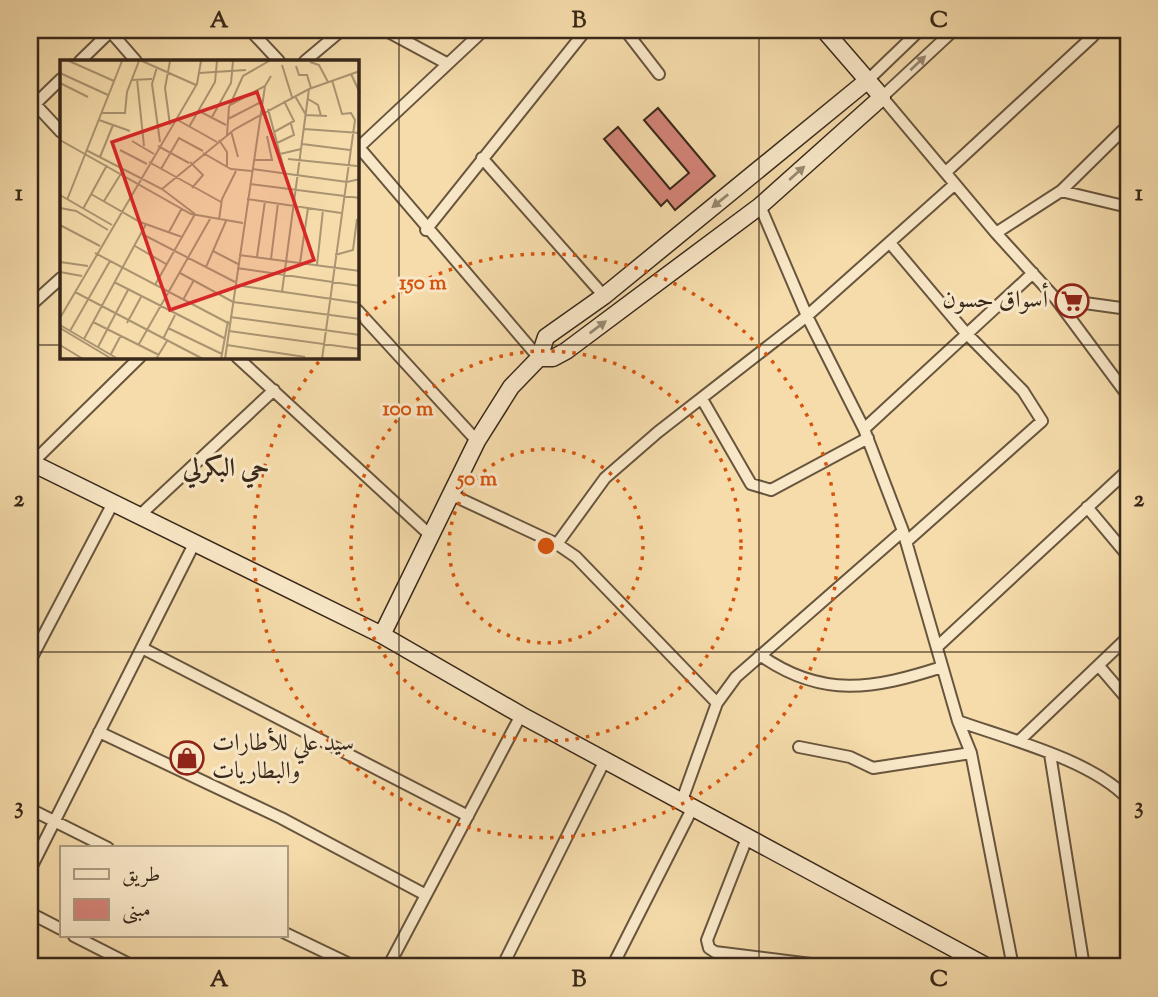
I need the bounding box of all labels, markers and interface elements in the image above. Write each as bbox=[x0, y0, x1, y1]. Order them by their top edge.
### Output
text: A bbox=[210, 5, 229, 38]
text: B bbox=[572, 5, 587, 38]
text: C bbox=[930, 5, 948, 38]
one-way arrow bbox=[909, 56, 926, 72]
inset map bbox=[60, 60, 359, 359]
one-way arrow bbox=[788, 165, 806, 181]
text: 1 bbox=[15, 178, 23, 211]
text: 1 bbox=[1135, 178, 1143, 211]
one-way arrow bbox=[712, 193, 729, 208]
text: 150 m bbox=[399, 269, 447, 299]
place label: أسواق حسون bbox=[942, 282, 1048, 318]
supermarket icon: أسواق حسون bbox=[1053, 282, 1091, 320]
one-way arrow bbox=[588, 320, 606, 335]
text: 100 m bbox=[383, 395, 434, 425]
district label: حي البكرلي bbox=[182, 451, 269, 489]
text: 50 m bbox=[455, 465, 498, 495]
text: 2 bbox=[14, 484, 25, 517]
text: 2 bbox=[1134, 484, 1145, 517]
centre of rings bbox=[534, 534, 558, 558]
place label: سيد علي للأطارات والبطاريات bbox=[212, 727, 354, 789]
shop icon: سيد علي للأطارات والبطاريات bbox=[168, 739, 206, 777]
text: 3 bbox=[14, 791, 24, 824]
text: 3 bbox=[1134, 791, 1144, 824]
legend bbox=[60, 846, 287, 937]
text: طريق bbox=[122, 861, 160, 891]
text: مبنى bbox=[122, 896, 151, 926]
text: A bbox=[210, 964, 229, 997]
text: B bbox=[572, 964, 587, 997]
text: C bbox=[930, 964, 948, 997]

